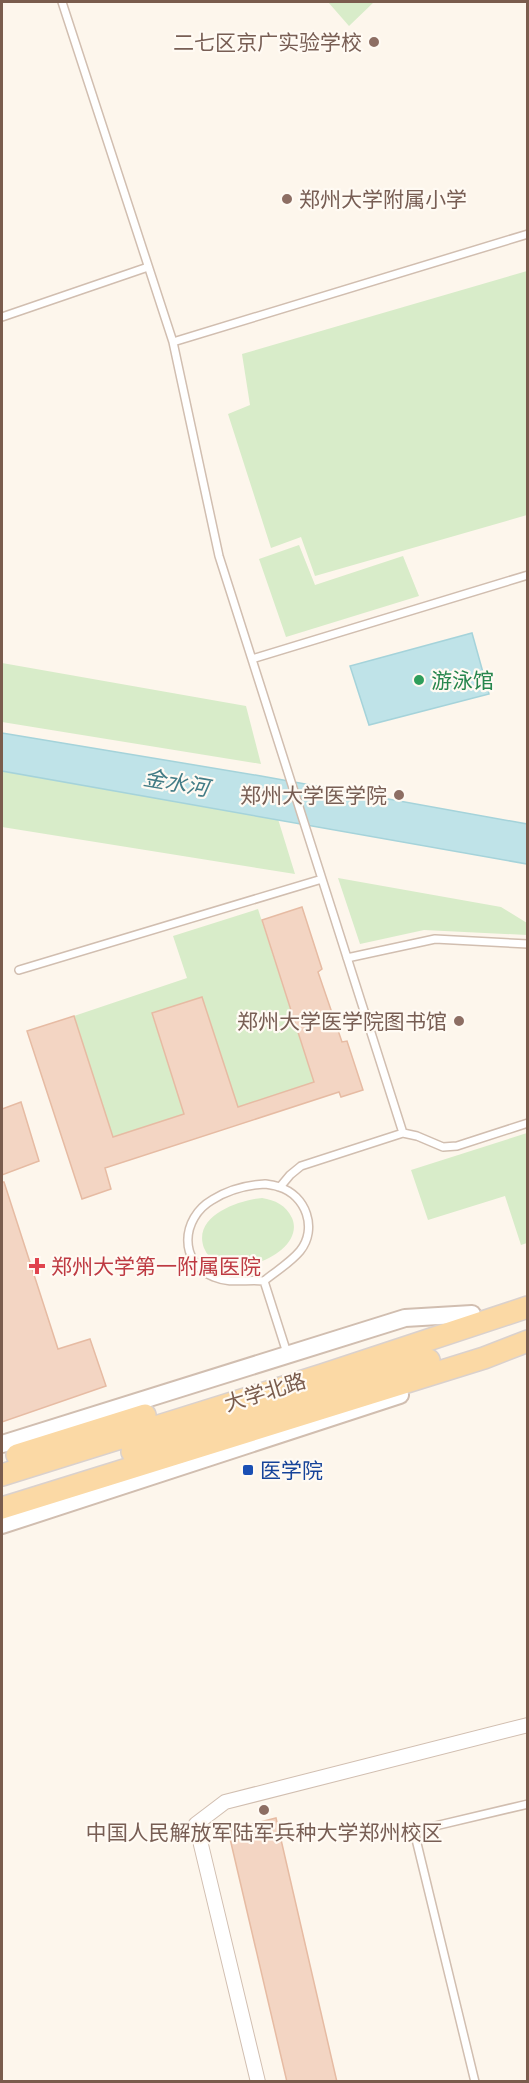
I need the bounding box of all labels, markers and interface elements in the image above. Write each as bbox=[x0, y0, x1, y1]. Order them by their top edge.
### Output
place label: 二七区京广实验学校 bbox=[173, 30, 362, 55]
marker: 二七区京广实验学校 bbox=[367, 35, 381, 49]
place label: 郑州大学附属小学 bbox=[299, 187, 467, 212]
marker: 郑州大学附属小学 bbox=[280, 192, 294, 206]
place label: 游泳馆 bbox=[431, 668, 494, 693]
marker: 游泳馆 bbox=[412, 673, 426, 687]
water label: 金水河 bbox=[141, 764, 215, 803]
place label: 郑州大学医学院 bbox=[240, 783, 387, 808]
marker: 郑州大学医学院 bbox=[392, 788, 406, 802]
place label: 郑州大学医学院图书馆 bbox=[237, 1009, 447, 1034]
marker: 郑州大学医学院图书馆 bbox=[452, 1014, 466, 1028]
place label: 郑州大学第一附属医院 bbox=[51, 1254, 261, 1279]
marker: 郑州大学第一附属医院 bbox=[28, 1257, 46, 1275]
street label: 大学北路 bbox=[221, 1368, 309, 1416]
place label: 医学院 bbox=[260, 1458, 323, 1483]
marker: 医学院 bbox=[241, 1463, 255, 1477]
marker: 中国人民解放军陆军兵种大学郑州校区 bbox=[257, 1803, 271, 1817]
place label: 中国人民解放军陆军兵种大学郑州校区 bbox=[86, 1820, 443, 1845]

